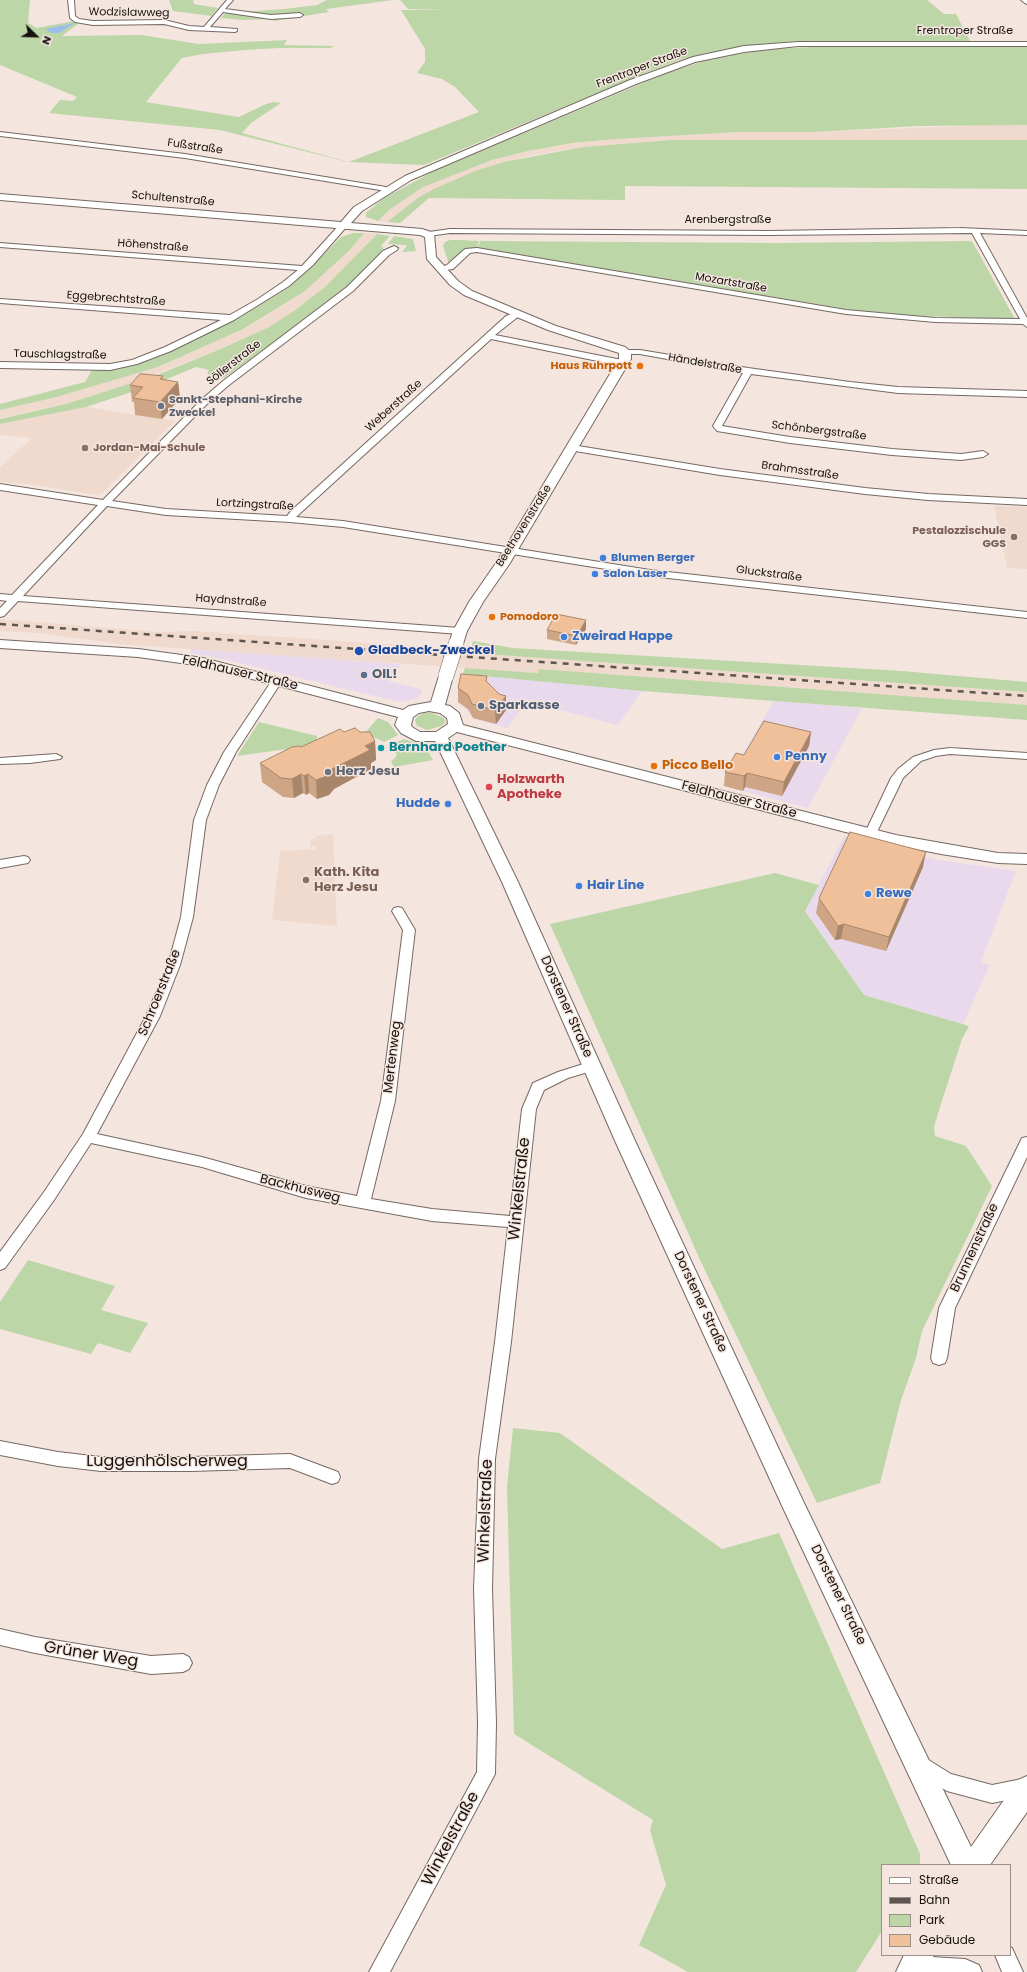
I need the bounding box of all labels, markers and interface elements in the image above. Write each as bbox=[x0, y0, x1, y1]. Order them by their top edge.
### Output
street label: Wodzislawweg bbox=[88, 6, 170, 20]
north arrow bbox=[16, 16, 56, 56]
street label: Frentroper Straße bbox=[917, 24, 1013, 38]
text: N bbox=[38, 34, 56, 48]
street label: Frentroper Straße bbox=[595, 45, 689, 91]
street label: Fußstraße bbox=[167, 137, 223, 157]
street label: Schultenstraße bbox=[131, 189, 215, 209]
street label: Arenbergstraße bbox=[685, 213, 771, 227]
street label: Höhenstraße bbox=[117, 237, 189, 255]
street label: Mozartstraße bbox=[694, 270, 768, 296]
street label: Eggebrechtstraße bbox=[66, 289, 166, 309]
street label: Söllerstraße bbox=[204, 338, 264, 388]
street label: Tauschlagstraße bbox=[13, 348, 107, 362]
street label: Händelstraße bbox=[667, 351, 743, 377]
place label: Haus Ruhrpott bbox=[550, 359, 632, 373]
marker: Haus Ruhrpott bbox=[635, 361, 645, 371]
street label: Weberstraße bbox=[363, 377, 425, 435]
place label: Sankt-Stephani-Kirche Zweckel bbox=[169, 393, 302, 419]
marker: Sankt-Stephani-Kirche Zweckel bbox=[156, 401, 166, 411]
street label: Schönbergstraße bbox=[771, 419, 867, 443]
place label: Jordan-Mai-Schule bbox=[93, 441, 205, 455]
marker: Jordan-Mai-Schule bbox=[80, 443, 90, 453]
street label: Brahmsstraße bbox=[760, 459, 840, 483]
street label: Beethovenstraße bbox=[493, 483, 555, 569]
street label: Lortzingstraße bbox=[216, 496, 294, 514]
place label: Pestalozzischule GGS bbox=[912, 524, 1006, 550]
marker: Pestalozzischule GGS bbox=[1009, 532, 1019, 542]
place label: Blumen Berger bbox=[611, 551, 695, 565]
marker: Blumen Berger bbox=[598, 553, 608, 563]
street label: Gluckstraße bbox=[735, 563, 803, 585]
place label: Salon Laser bbox=[603, 567, 668, 581]
marker: Salon Laser bbox=[590, 569, 600, 579]
street label: Haydnstraße bbox=[195, 592, 267, 610]
place label: Pomodoro bbox=[500, 610, 559, 624]
marker: Pomodoro bbox=[487, 612, 497, 622]
place label: Zweirad Happe bbox=[572, 629, 673, 645]
marker: Zweirad Happe bbox=[559, 632, 569, 642]
place label: Gladbeck-Zweckel bbox=[368, 643, 494, 659]
marker: Gladbeck-Zweckel bbox=[353, 645, 365, 657]
street label: Feldhauser Straße bbox=[181, 652, 299, 694]
place label: OIL! bbox=[372, 667, 397, 683]
marker: OIL! bbox=[359, 670, 369, 680]
place label: Sparkasse bbox=[489, 698, 560, 714]
marker: Sparkasse bbox=[476, 701, 486, 711]
place label: Bernhard Poether bbox=[389, 740, 507, 756]
marker: Bernhard Poether bbox=[376, 743, 386, 753]
place label: Penny bbox=[785, 749, 827, 765]
marker: Penny bbox=[772, 752, 782, 762]
place label: Picco Bello bbox=[662, 758, 733, 774]
marker: Picco Bello bbox=[649, 761, 659, 771]
place label: Herz Jesu bbox=[336, 764, 400, 780]
marker: Herz Jesu bbox=[323, 767, 333, 777]
place label: Holzwarth Apotheke bbox=[497, 772, 565, 803]
street label: Feldhauser Straße bbox=[680, 778, 798, 822]
marker: Holzwarth Apotheke bbox=[484, 782, 494, 792]
place label: Hudde bbox=[396, 796, 440, 812]
marker: Hudde bbox=[443, 799, 453, 809]
place label: Kath. Kita Herz Jesu bbox=[314, 865, 379, 896]
marker: Kath. Kita Herz Jesu bbox=[301, 875, 311, 885]
place label: Hair Line bbox=[587, 878, 644, 894]
marker: Hair Line bbox=[574, 881, 584, 891]
place label: Rewe bbox=[876, 886, 912, 902]
marker: Rewe bbox=[863, 889, 873, 899]
street label: Schroerstraße bbox=[136, 947, 184, 1039]
street label: Dorstener Straße bbox=[537, 954, 595, 1060]
street label: Mertenweg bbox=[381, 1020, 405, 1094]
street label: Winkelstraße bbox=[505, 1136, 535, 1242]
street label: Backhusweg bbox=[258, 1171, 342, 1207]
street label: Brunnenstraße bbox=[948, 1201, 1002, 1295]
street label: Dorstener Straße bbox=[670, 1249, 730, 1355]
street label: Luggenhölscherweg bbox=[86, 1452, 248, 1472]
street label: Winkelstraße bbox=[475, 1459, 497, 1563]
street label: Dorstener Straße bbox=[807, 1542, 869, 1648]
street label: Grüner Weg bbox=[42, 1638, 140, 1672]
street label: Winkelstraße bbox=[418, 1789, 484, 1889]
legend bbox=[881, 1864, 1011, 1956]
text: Straße bbox=[919, 1871, 959, 1888]
text: Bahn bbox=[919, 1891, 950, 1908]
text: Park bbox=[919, 1911, 945, 1928]
text: Gebäude bbox=[919, 1931, 975, 1948]

